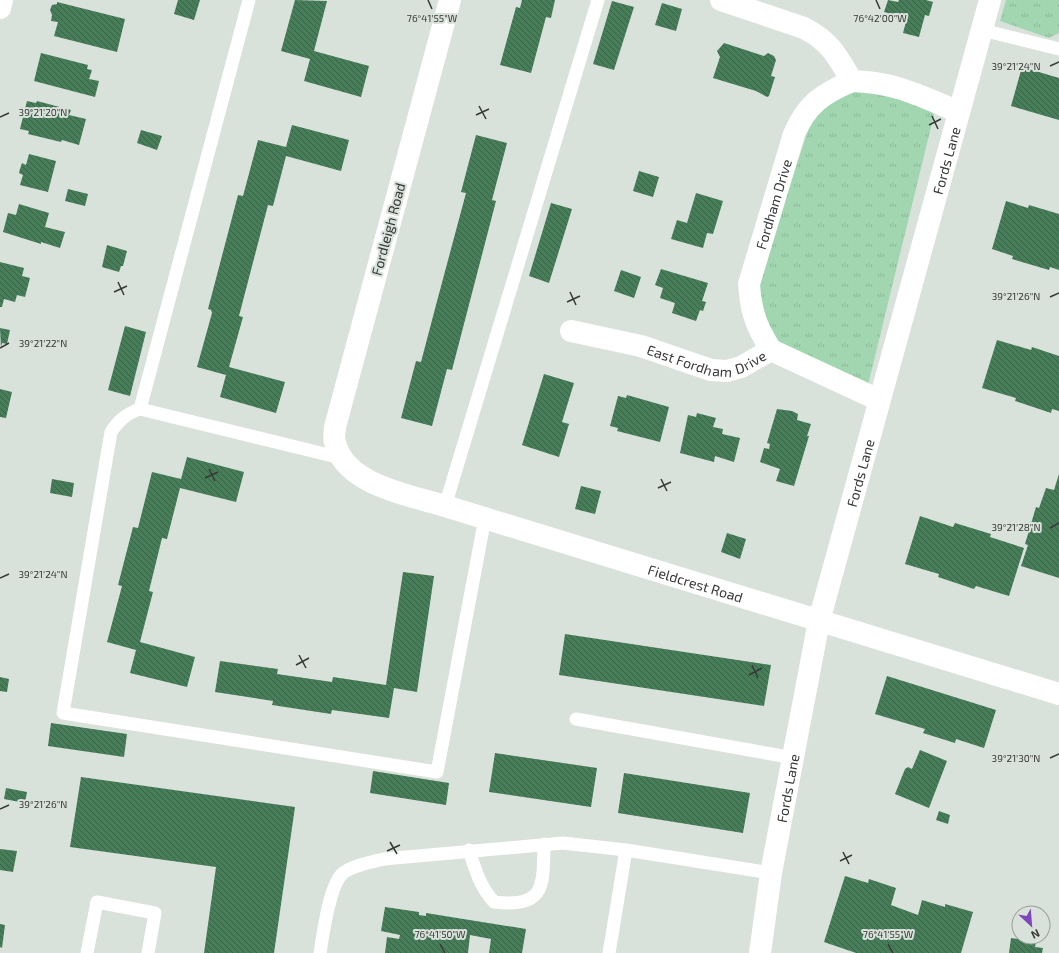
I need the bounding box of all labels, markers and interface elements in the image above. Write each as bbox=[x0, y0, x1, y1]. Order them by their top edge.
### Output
text: 76°41'55"W bbox=[407, 12, 458, 24]
text: 76°42'00"W bbox=[853, 12, 907, 24]
text: 39°21'24"N bbox=[992, 60, 1040, 72]
text: 39°21'20"N bbox=[19, 106, 67, 118]
street label: Fords Lane bbox=[928, 125, 963, 196]
street label: Fordham Drive bbox=[751, 157, 795, 251]
street label: Fordleigh Road bbox=[367, 181, 409, 277]
text: 39°21'26"N bbox=[992, 290, 1040, 302]
text: 39°21'22"N bbox=[19, 337, 67, 349]
street label: East Fordham Drive bbox=[645, 340, 769, 380]
street label: Fords Lane bbox=[842, 437, 877, 509]
text: 39°21'28"N bbox=[992, 521, 1040, 533]
street label: Fieldcrest Road bbox=[646, 560, 745, 605]
text: 39°21'24"N bbox=[19, 568, 67, 580]
street label: Fords Lane bbox=[772, 752, 802, 824]
text: 39°21'30"N bbox=[992, 752, 1040, 764]
text: 39°21'26"N bbox=[19, 798, 67, 810]
north arrow bbox=[1011, 905, 1051, 945]
text: N bbox=[1029, 927, 1042, 942]
text: 76°41'50"W bbox=[414, 928, 466, 940]
text: 76°41'55"W bbox=[863, 928, 914, 940]

